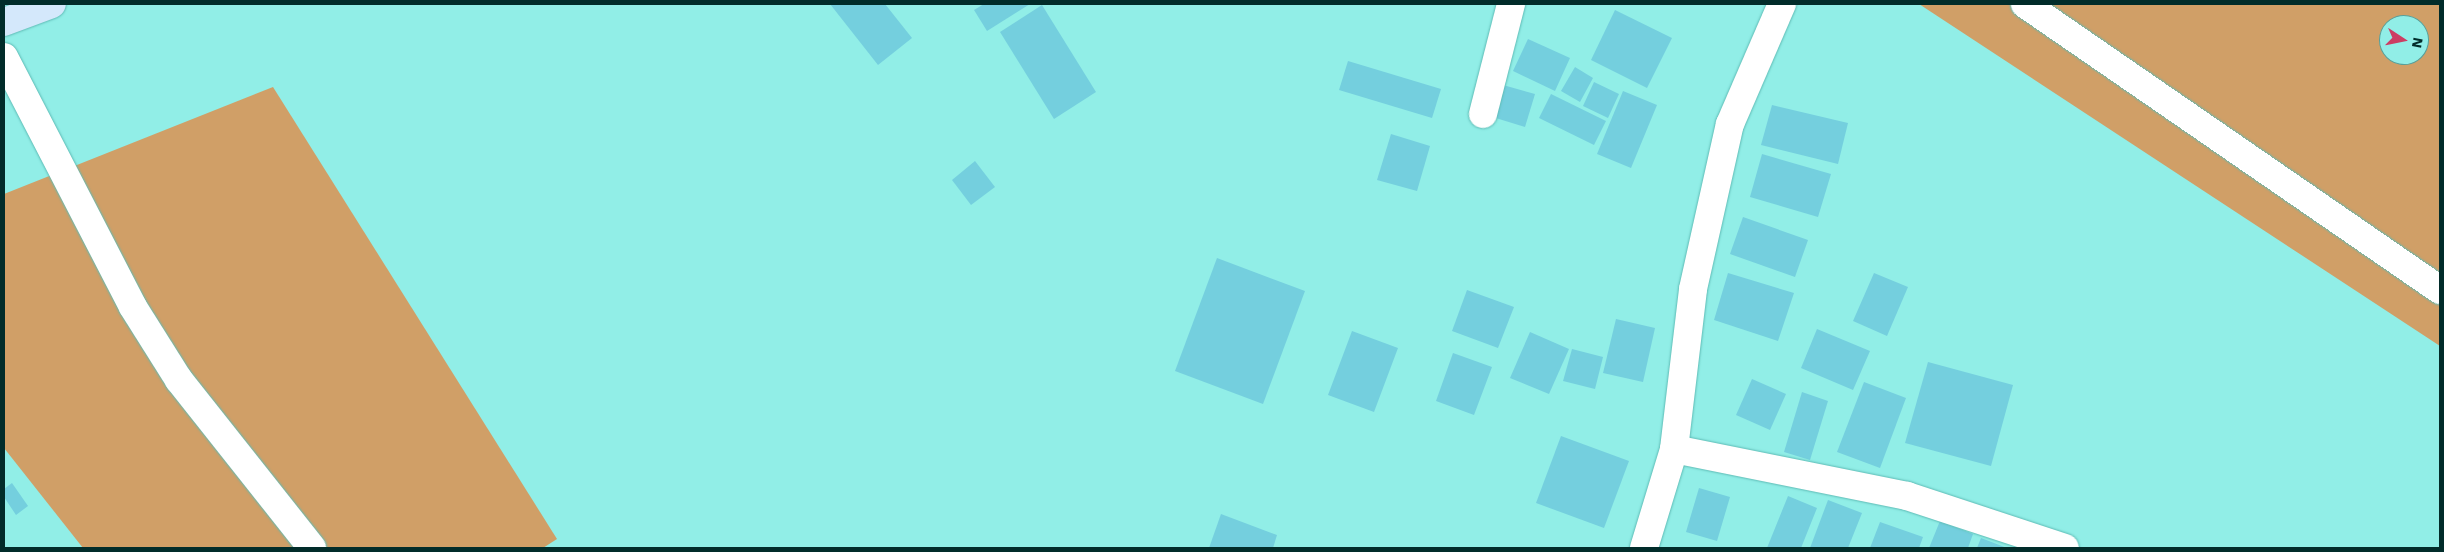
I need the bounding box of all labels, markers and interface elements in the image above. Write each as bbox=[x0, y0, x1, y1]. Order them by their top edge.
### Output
north arrow bbox=[2379, 15, 2429, 65]
text: N bbox=[2409, 36, 2427, 49]

